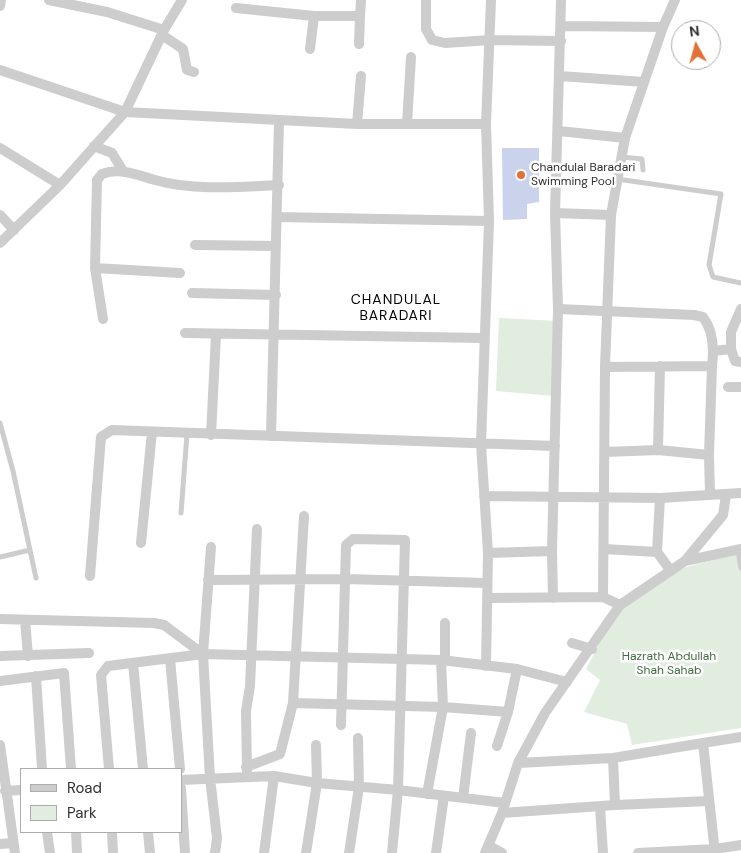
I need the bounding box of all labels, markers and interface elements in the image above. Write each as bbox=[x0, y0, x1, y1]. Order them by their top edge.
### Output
north arrow bbox=[671, 20, 721, 70]
text: N bbox=[688, 22, 700, 41]
place label: Chandulal Baradari Swimming Pool bbox=[531, 161, 635, 189]
marker: Chandulal Baradari Swimming Pool bbox=[515, 169, 527, 181]
district label: CHANDULAL BARADARI bbox=[350, 292, 442, 324]
park label: Hazrath Abdullah Shah Sahab bbox=[622, 650, 716, 678]
legend bbox=[20, 768, 182, 833]
text: Road bbox=[67, 778, 102, 798]
text: Park bbox=[67, 803, 97, 823]

